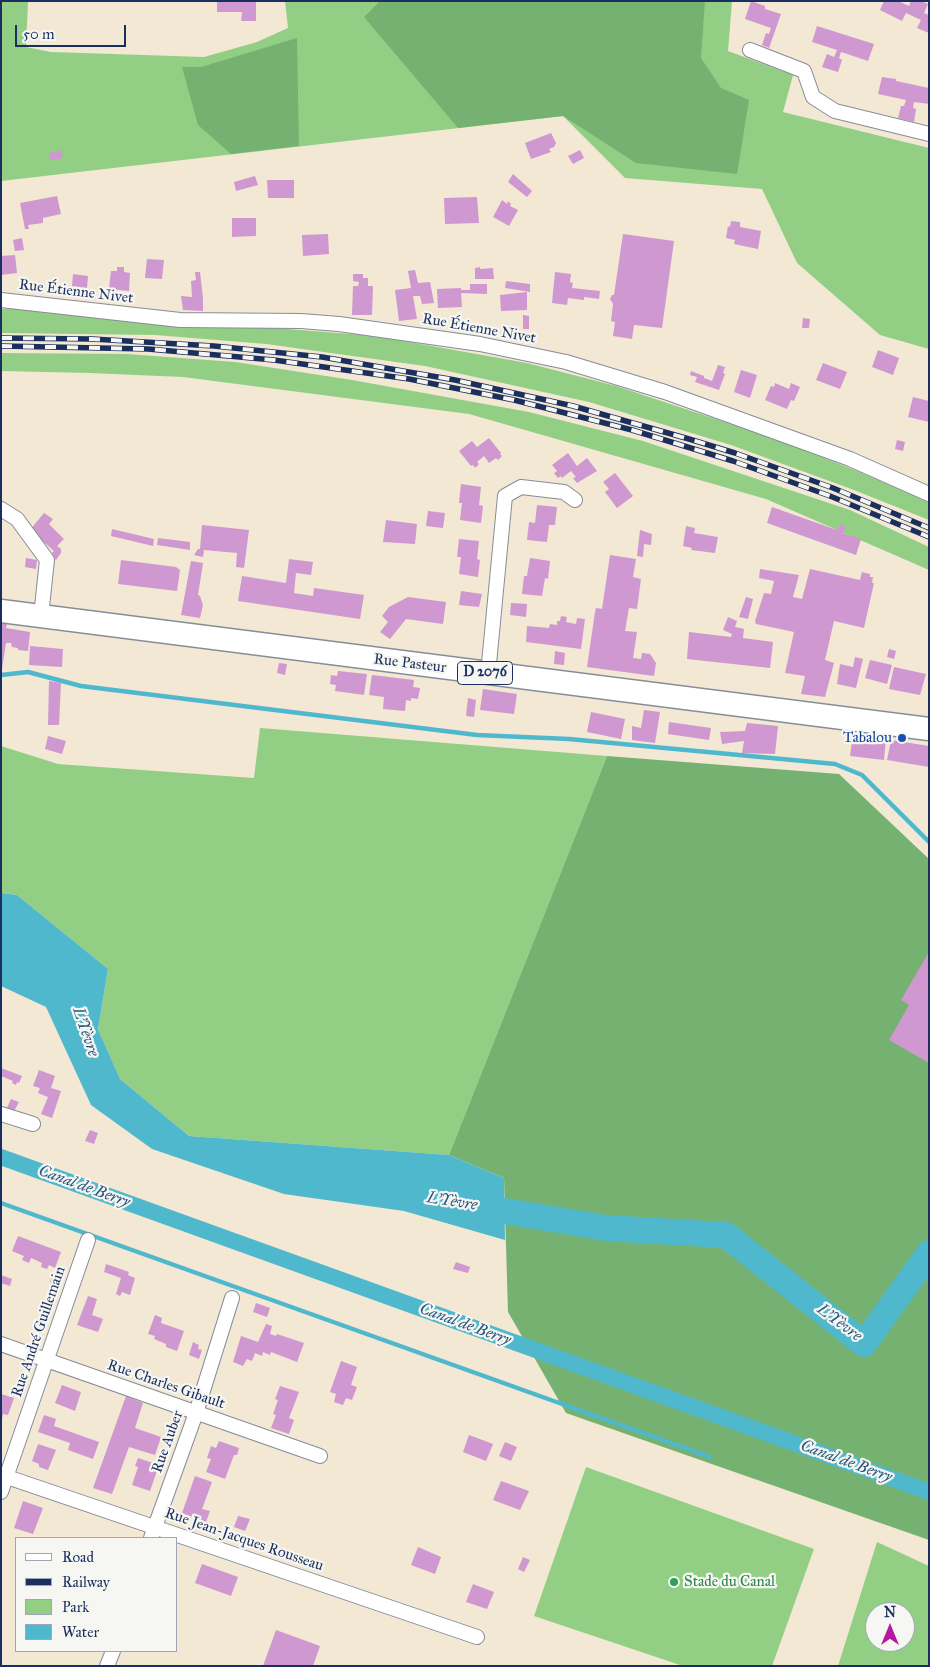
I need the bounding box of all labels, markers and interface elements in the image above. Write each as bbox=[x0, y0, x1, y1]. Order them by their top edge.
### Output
scale bar bbox=[18, 15, 129, 47]
text: 50 m bbox=[23, 25, 55, 43]
street label: Rue Étienne Nivet bbox=[18, 276, 134, 308]
street label: Rue Étienne Nivet bbox=[421, 310, 537, 348]
street label: Rue Pasteur bbox=[373, 651, 447, 677]
road number: D 2076 bbox=[458, 661, 512, 684]
place label: Tabalou bbox=[843, 729, 892, 747]
marker: Tabalou bbox=[896, 732, 908, 744]
water label: L'Yèvre bbox=[68, 1005, 102, 1059]
water label: Canal de Berry bbox=[36, 1162, 132, 1212]
water label: L'Yèvre bbox=[425, 1189, 479, 1215]
street label: Rue André Guillemain bbox=[8, 1264, 70, 1400]
water label: Canal de Berry bbox=[417, 1300, 513, 1350]
water label: L'Yèvre bbox=[813, 1300, 865, 1346]
street label: Rue Charles Gibault bbox=[105, 1356, 227, 1414]
street label: Rue Auber bbox=[148, 1408, 188, 1476]
water label: Canal de Berry bbox=[798, 1437, 894, 1487]
street label: Rue Jean-Jacques Rousseau bbox=[162, 1504, 326, 1576]
legend bbox=[15, 1537, 178, 1652]
text: Road bbox=[62, 1548, 94, 1566]
text: Railway bbox=[62, 1573, 110, 1591]
place label: Stade du Canal bbox=[684, 1573, 775, 1591]
marker: Stade du Canal bbox=[668, 1576, 680, 1588]
text: Park bbox=[62, 1598, 89, 1616]
north arrow bbox=[865, 1602, 915, 1652]
text: N bbox=[884, 1604, 896, 1621]
text: Water bbox=[62, 1623, 99, 1641]

